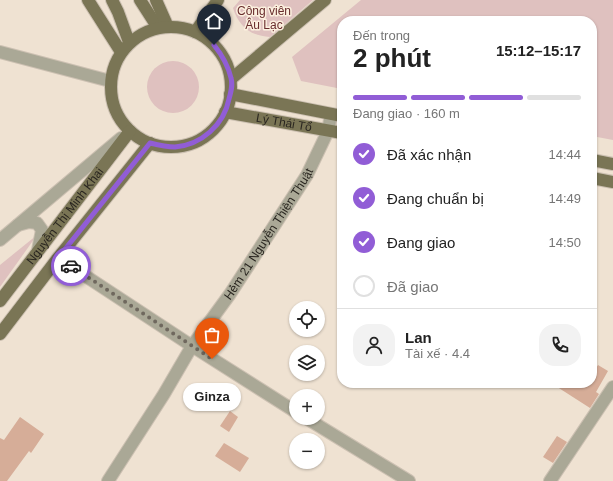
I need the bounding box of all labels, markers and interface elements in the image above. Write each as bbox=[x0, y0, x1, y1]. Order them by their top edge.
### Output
pin bbox=[197, 4, 231, 45]
park label: Công viên Âu Lạc bbox=[237, 4, 291, 32]
icon: home bbox=[203, 10, 225, 32]
text: Đến trong bbox=[353, 28, 410, 43]
text: 15:12–15:17 bbox=[496, 42, 581, 59]
text: 2 phút bbox=[353, 43, 431, 73]
text: Đang giao · 160 m bbox=[353, 106, 460, 121]
street label: Lý Thái Tổ bbox=[255, 111, 313, 135]
icon: check bbox=[353, 143, 375, 165]
text: Đã xác nhận bbox=[387, 146, 471, 163]
text: 14:44 bbox=[548, 147, 581, 162]
street label: Nguyễn Thị Minh Khai bbox=[24, 165, 106, 267]
street label: Hẻm 21 Nguyễn Thiện Thuật bbox=[221, 165, 317, 302]
icon: check bbox=[353, 187, 375, 209]
text: Đang chuẩn bị bbox=[387, 190, 484, 207]
text: 14:49 bbox=[548, 191, 581, 206]
icon: check bbox=[353, 231, 375, 253]
text: Đang giao bbox=[387, 234, 455, 251]
text: 14:50 bbox=[548, 235, 581, 250]
courier bbox=[51, 246, 91, 286]
icon: car bbox=[60, 255, 82, 277]
text: Đã giao bbox=[387, 278, 439, 295]
map controls bbox=[289, 301, 325, 469]
button: locate bbox=[289, 301, 325, 337]
pin bbox=[195, 318, 229, 359]
icon: bag bbox=[201, 324, 223, 346]
button: person bbox=[353, 324, 395, 366]
button: phone bbox=[539, 324, 581, 366]
text: Lan bbox=[405, 329, 432, 346]
button: layers bbox=[289, 345, 325, 381]
text: Tài xế · 4.4 bbox=[405, 346, 470, 361]
callout: Ginza bbox=[183, 383, 241, 411]
text: Ginza bbox=[194, 389, 230, 404]
button: + bbox=[289, 389, 325, 425]
button: − bbox=[289, 433, 325, 469]

